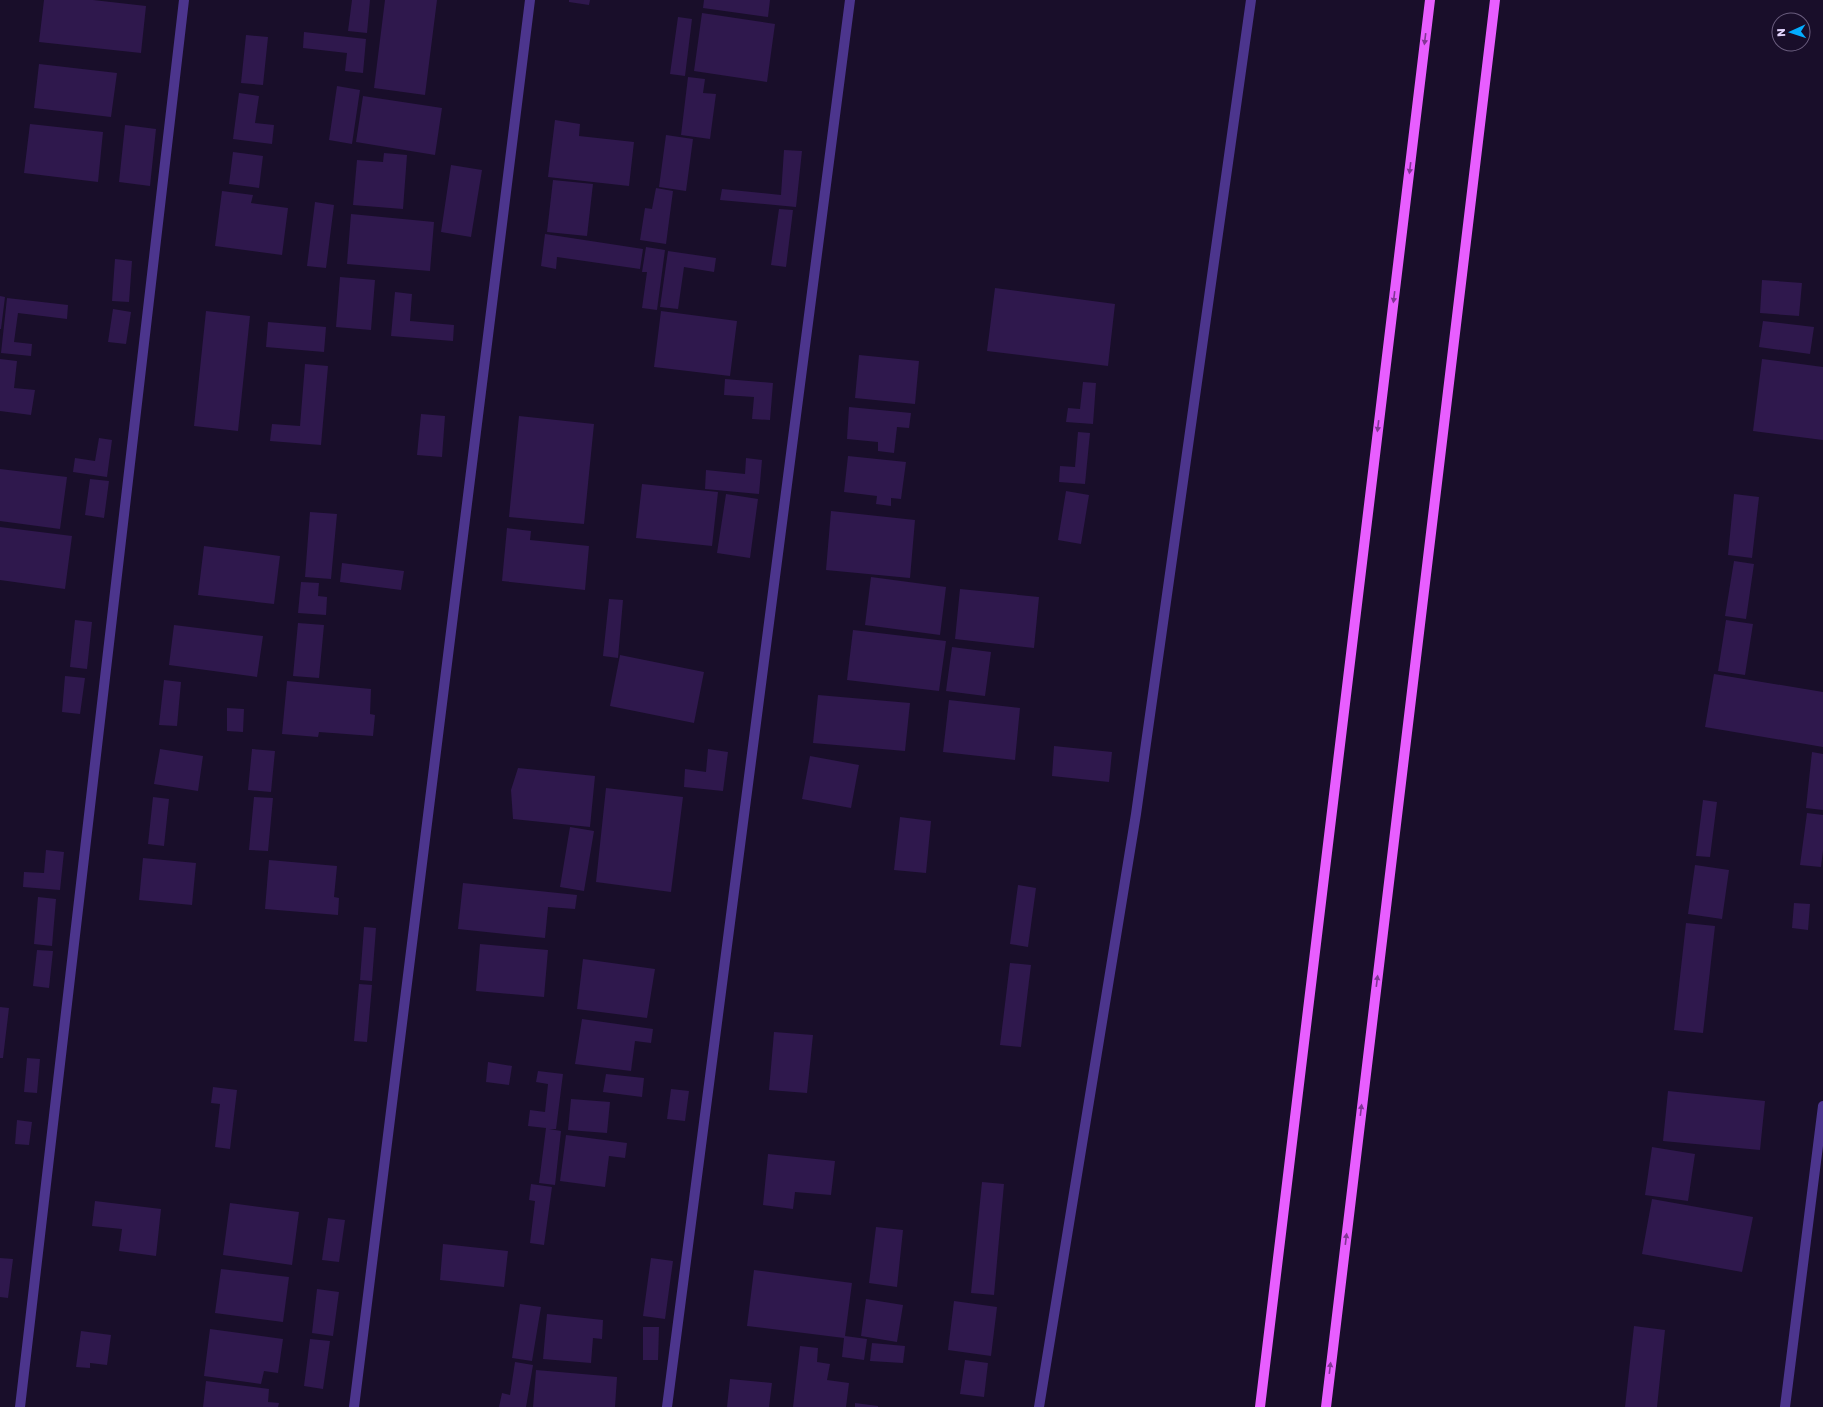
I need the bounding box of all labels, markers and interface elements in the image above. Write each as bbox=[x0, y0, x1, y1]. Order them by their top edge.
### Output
north arrow bbox=[1771, 12, 1811, 52]
text: N bbox=[1773, 28, 1789, 37]
one-way arrow bbox=[1422, 33, 1428, 45]
one-way arrow bbox=[1406, 162, 1413, 174]
one-way arrow bbox=[1391, 291, 1397, 303]
one-way arrow bbox=[1375, 420, 1382, 432]
one-way arrow bbox=[1374, 975, 1380, 987]
one-way arrow bbox=[1358, 1104, 1365, 1116]
one-way arrow bbox=[1343, 1233, 1349, 1245]
one-way arrow bbox=[1327, 1362, 1333, 1374]

